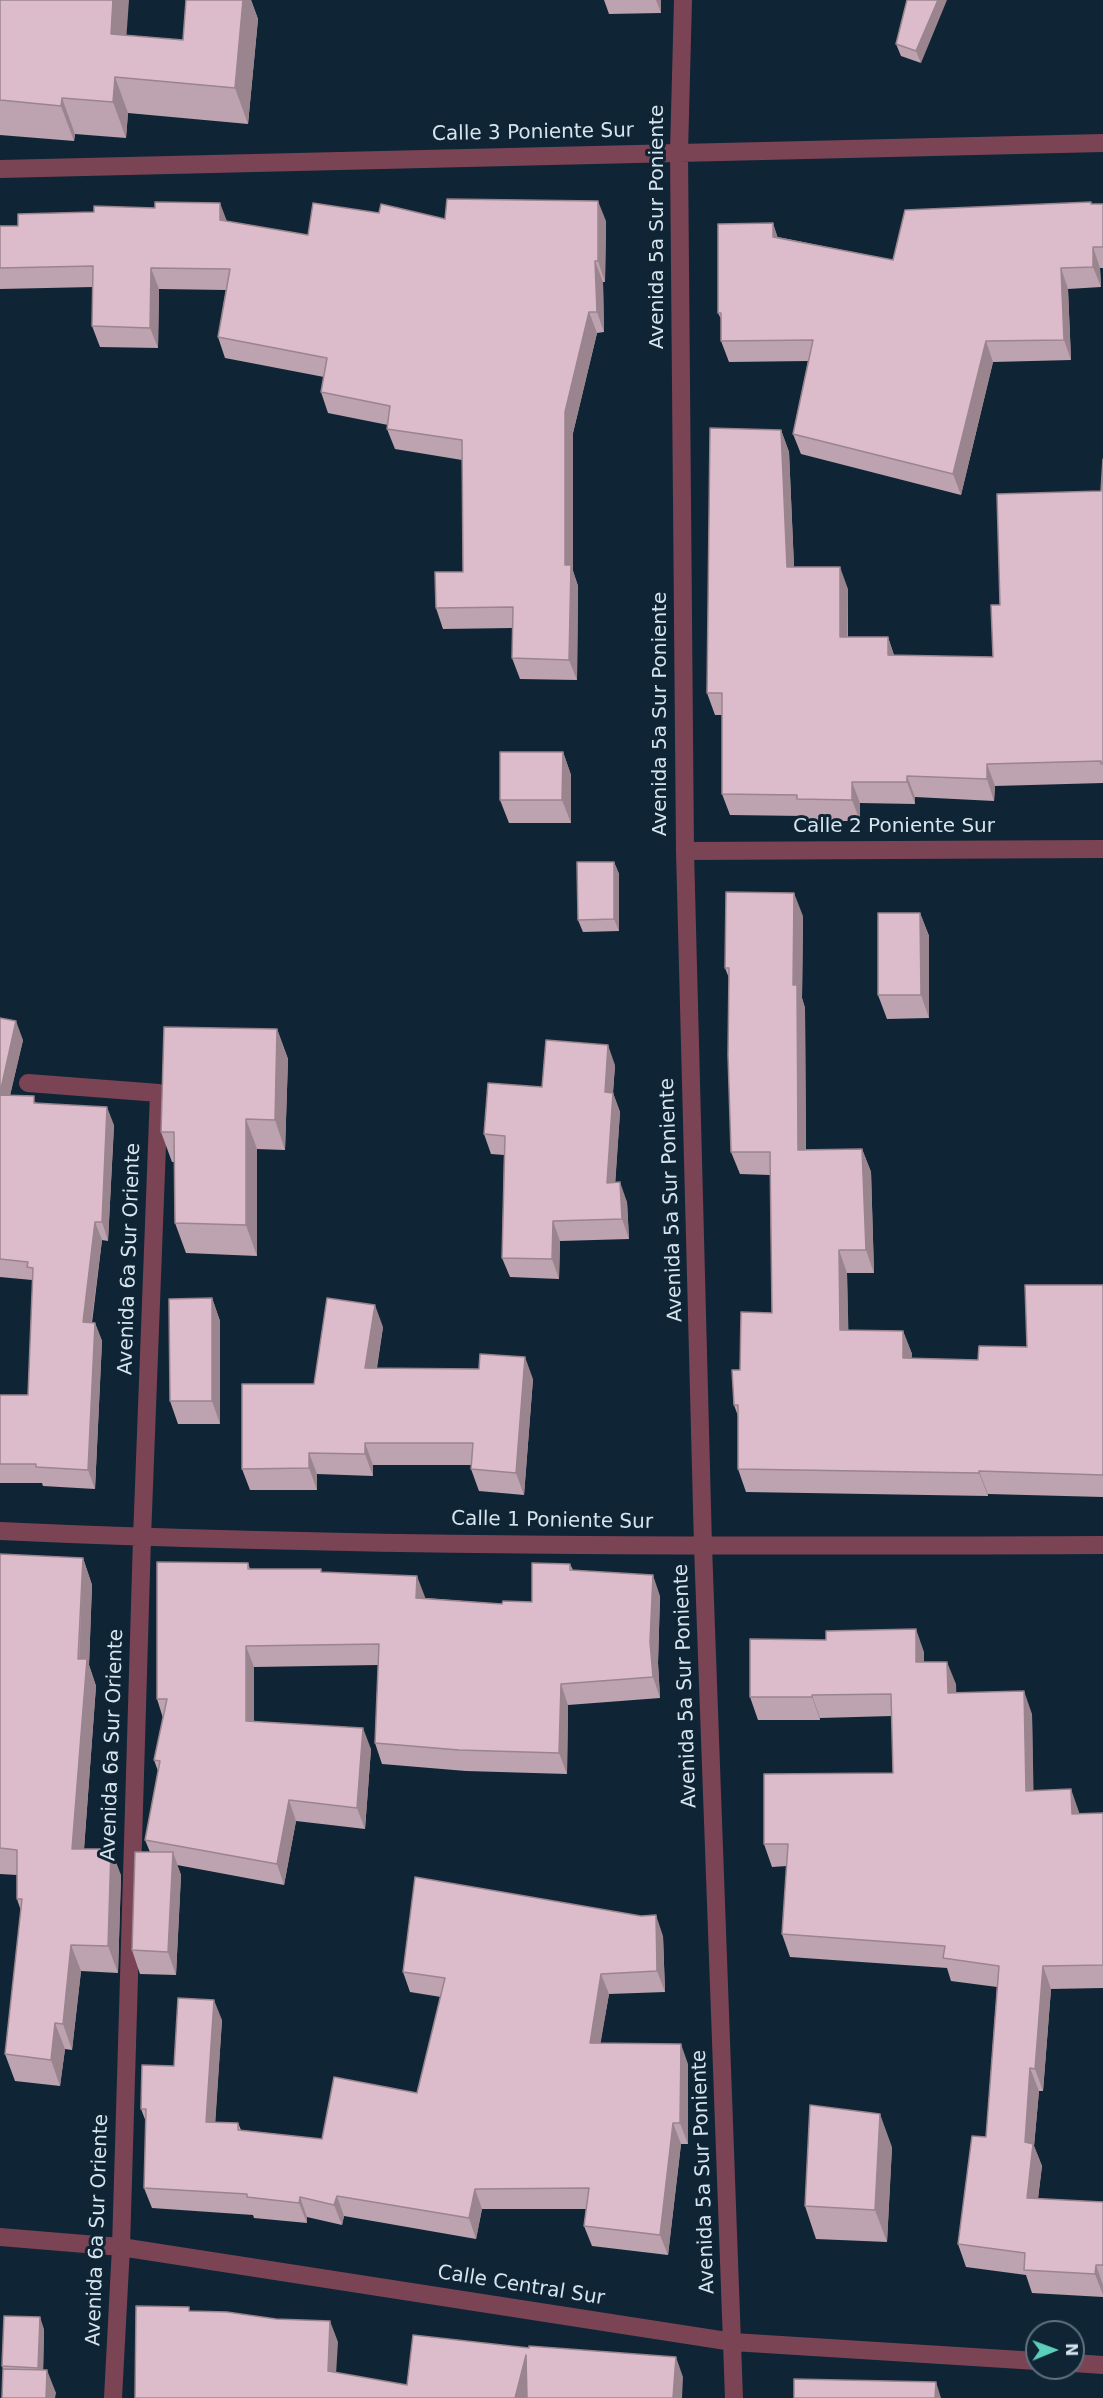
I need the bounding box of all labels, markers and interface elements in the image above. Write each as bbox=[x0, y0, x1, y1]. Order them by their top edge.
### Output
street label: Avenida 5a Sur Poniente bbox=[646, 105, 670, 349]
street label: Calle 3 Poniente Sur bbox=[432, 119, 634, 147]
street label: Avenida 5a Sur Poniente bbox=[649, 592, 673, 836]
street label: Calle 2 Poniente Sur bbox=[793, 815, 995, 839]
street label: Avenida 5a Sur Poniente bbox=[656, 1077, 688, 1323]
street label: Avenida 6a Sur Oriente bbox=[114, 1143, 146, 1375]
street label: Calle 1 Poniente Sur bbox=[451, 1507, 653, 1535]
street label: Avenida 5a Sur Poniente bbox=[670, 1563, 702, 1809]
street label: Avenida 6a Sur Oriente bbox=[97, 1629, 129, 1861]
street label: Avenida 5a Sur Poniente bbox=[688, 2049, 720, 2295]
street label: Avenida 6a Sur Oriente bbox=[82, 2114, 114, 2346]
street label: Calle Central Sur bbox=[436, 2261, 606, 2311]
north arrow bbox=[1025, 2320, 1085, 2380]
text: N bbox=[1062, 2343, 1081, 2357]

